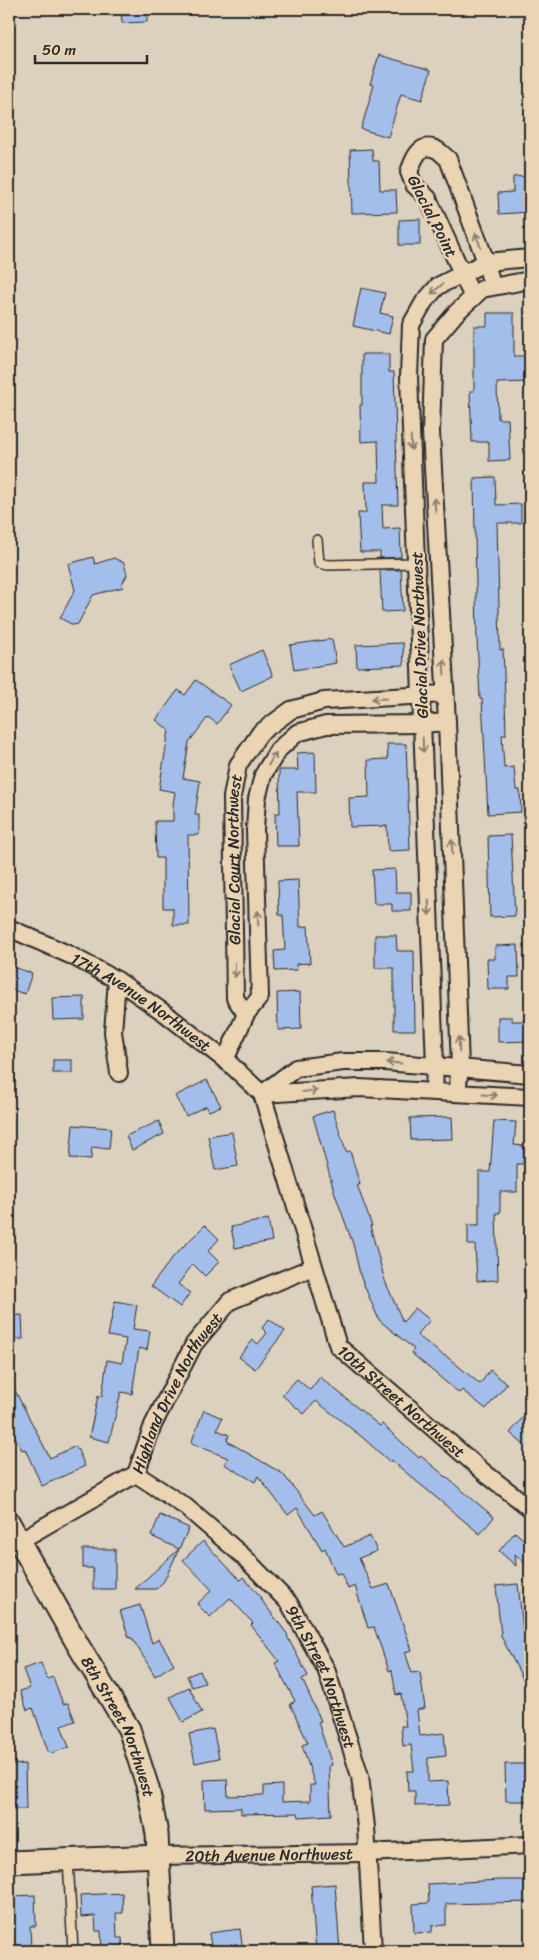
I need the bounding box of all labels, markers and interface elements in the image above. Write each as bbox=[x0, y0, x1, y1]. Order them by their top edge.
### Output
scale bar bbox=[35, 32, 148, 64]
text: 50 m bbox=[42, 37, 77, 63]
street label: Glacial Point bbox=[399, 170, 466, 263]
one-way arrow bbox=[473, 232, 482, 248]
one-way arrow bbox=[430, 284, 443, 295]
one-way arrow bbox=[407, 435, 416, 451]
one-way arrow bbox=[431, 497, 440, 513]
street label: Glacial Drive Northwest bbox=[402, 551, 437, 719]
one-way arrow bbox=[439, 659, 448, 675]
one-way arrow bbox=[372, 694, 388, 703]
one-way arrow bbox=[418, 736, 428, 753]
one-way arrow bbox=[268, 752, 278, 766]
street label: Glacial Court Northwest bbox=[218, 772, 251, 945]
one-way arrow bbox=[447, 839, 456, 855]
one-way arrow bbox=[424, 899, 434, 915]
one-way arrow bbox=[253, 910, 263, 926]
street label: 17th Avenue Northwest bbox=[66, 944, 218, 1059]
one-way arrow bbox=[230, 962, 239, 978]
one-way arrow bbox=[454, 1036, 464, 1052]
one-way arrow bbox=[387, 1058, 403, 1068]
one-way arrow bbox=[302, 1086, 318, 1096]
one-way arrow bbox=[482, 1090, 498, 1099]
street label: Highland Drive Northwest bbox=[123, 1306, 230, 1478]
street label: 10th Street Northwest bbox=[331, 1337, 472, 1465]
street label: 9th Street Northwest bbox=[278, 1599, 364, 1753]
street label: 8th Street Northwest bbox=[73, 1650, 163, 1800]
street label: 20th Avenue Northwest bbox=[185, 1839, 353, 1871]

